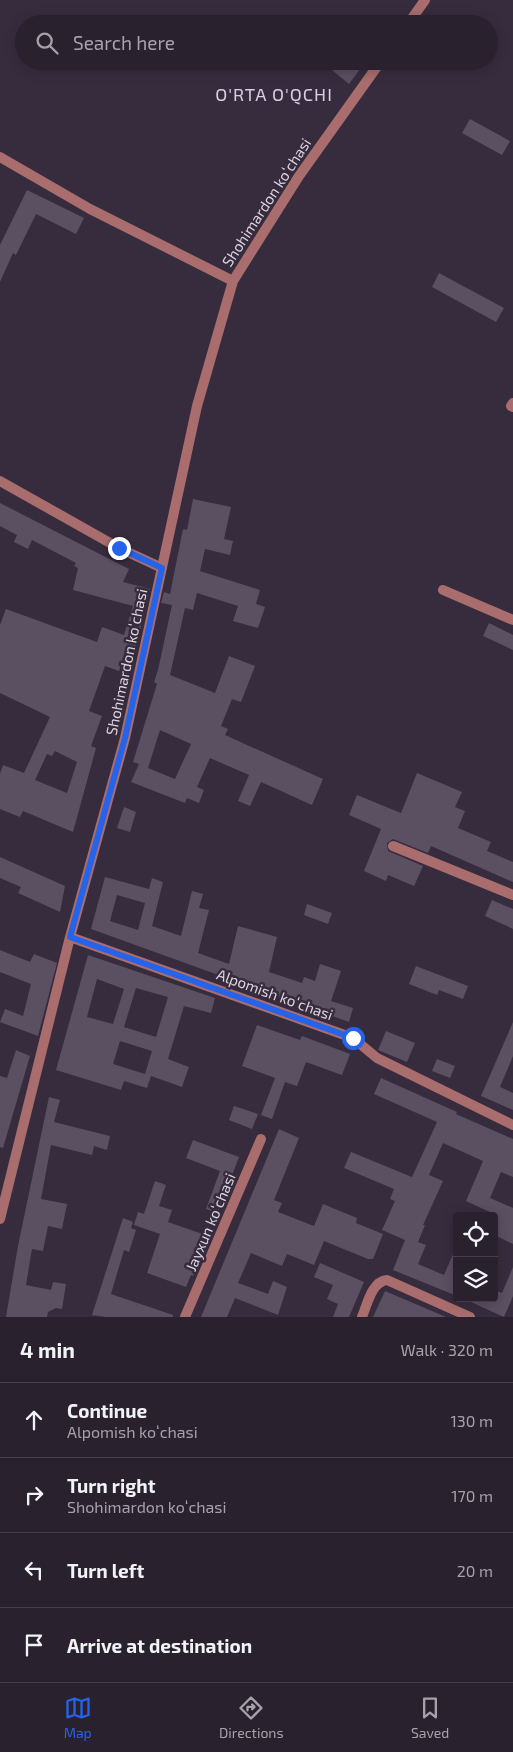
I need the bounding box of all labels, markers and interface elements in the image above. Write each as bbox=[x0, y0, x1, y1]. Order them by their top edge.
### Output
search box bbox=[15, 15, 498, 70]
icon: search bbox=[33, 29, 61, 57]
text: Search here bbox=[73, 31, 175, 54]
district label: O'RTA O'QCHI bbox=[215, 83, 333, 105]
street label: Shohimardon koʻchasi bbox=[218, 134, 314, 270]
route end bbox=[108, 537, 131, 560]
street label: Shohimardon koʻchasi bbox=[102, 587, 150, 737]
street label: Alpomish koʻchasi bbox=[214, 965, 336, 1023]
route start bbox=[342, 1027, 365, 1050]
street label: Jayxun koʻchasi bbox=[181, 1170, 239, 1274]
map controls bbox=[453, 1212, 498, 1302]
button: locate bbox=[453, 1212, 498, 1257]
button: layers bbox=[453, 1257, 498, 1302]
text: 4 min bbox=[20, 1337, 75, 1362]
text: Walk · 320 m bbox=[400, 1340, 493, 1359]
text: Continue bbox=[67, 1399, 147, 1422]
icon: ahead bbox=[20, 1406, 48, 1434]
text: 130 m bbox=[451, 1411, 493, 1430]
text: Alpomish koʻchasi bbox=[67, 1422, 198, 1441]
text: Turn right bbox=[67, 1474, 155, 1497]
icon: right bbox=[20, 1481, 48, 1509]
text: 170 m bbox=[451, 1486, 493, 1505]
text: Shohimardon koʻchasi bbox=[67, 1497, 226, 1516]
icon: left bbox=[20, 1556, 48, 1584]
text: Turn left bbox=[67, 1559, 144, 1582]
text: 20 m bbox=[457, 1561, 493, 1580]
icon: arrive bbox=[20, 1631, 48, 1659]
text: Arrive at destination bbox=[67, 1634, 252, 1657]
tab: Map bbox=[64, 1694, 92, 1741]
tab: Directions bbox=[219, 1694, 284, 1741]
tab: Saved bbox=[411, 1694, 449, 1741]

